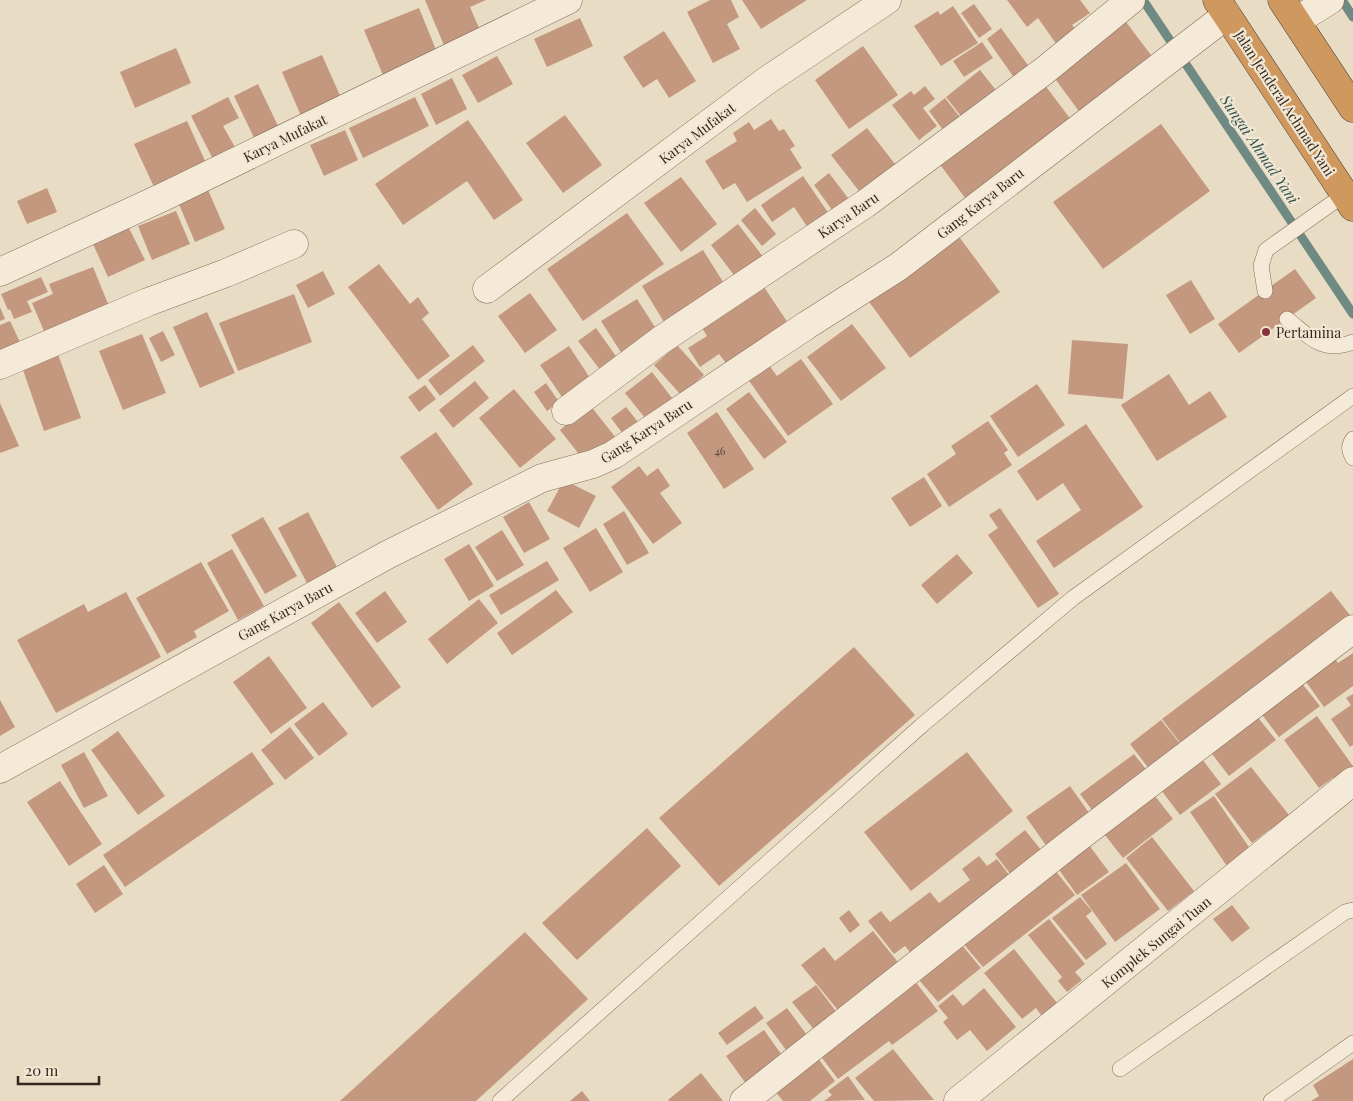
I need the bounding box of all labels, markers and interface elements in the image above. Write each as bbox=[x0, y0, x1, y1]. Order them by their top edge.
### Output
street label: Jalan Jenderal Achmad Yani bbox=[1230, 26, 1339, 180]
water label: Sungai Ahmad Yani bbox=[1216, 90, 1304, 208]
street label: Karya Mufakat bbox=[655, 97, 740, 168]
street label: Karya Mufakat bbox=[240, 109, 331, 166]
street label: Gang Karya Baru bbox=[933, 163, 1027, 243]
street label: Karya Baru bbox=[814, 188, 882, 242]
place label: Pertamina bbox=[1276, 323, 1341, 342]
marker: Pertamina bbox=[1260, 326, 1272, 338]
street label: Gang Karya Baru bbox=[597, 394, 695, 468]
house number: 46 bbox=[714, 443, 726, 458]
street label: Gang Karya Baru bbox=[234, 577, 336, 645]
street label: Komplek Sungai Tuan bbox=[1097, 891, 1215, 992]
scale bar bbox=[18, 1054, 99, 1086]
text: 20 m bbox=[25, 1060, 59, 1080]

